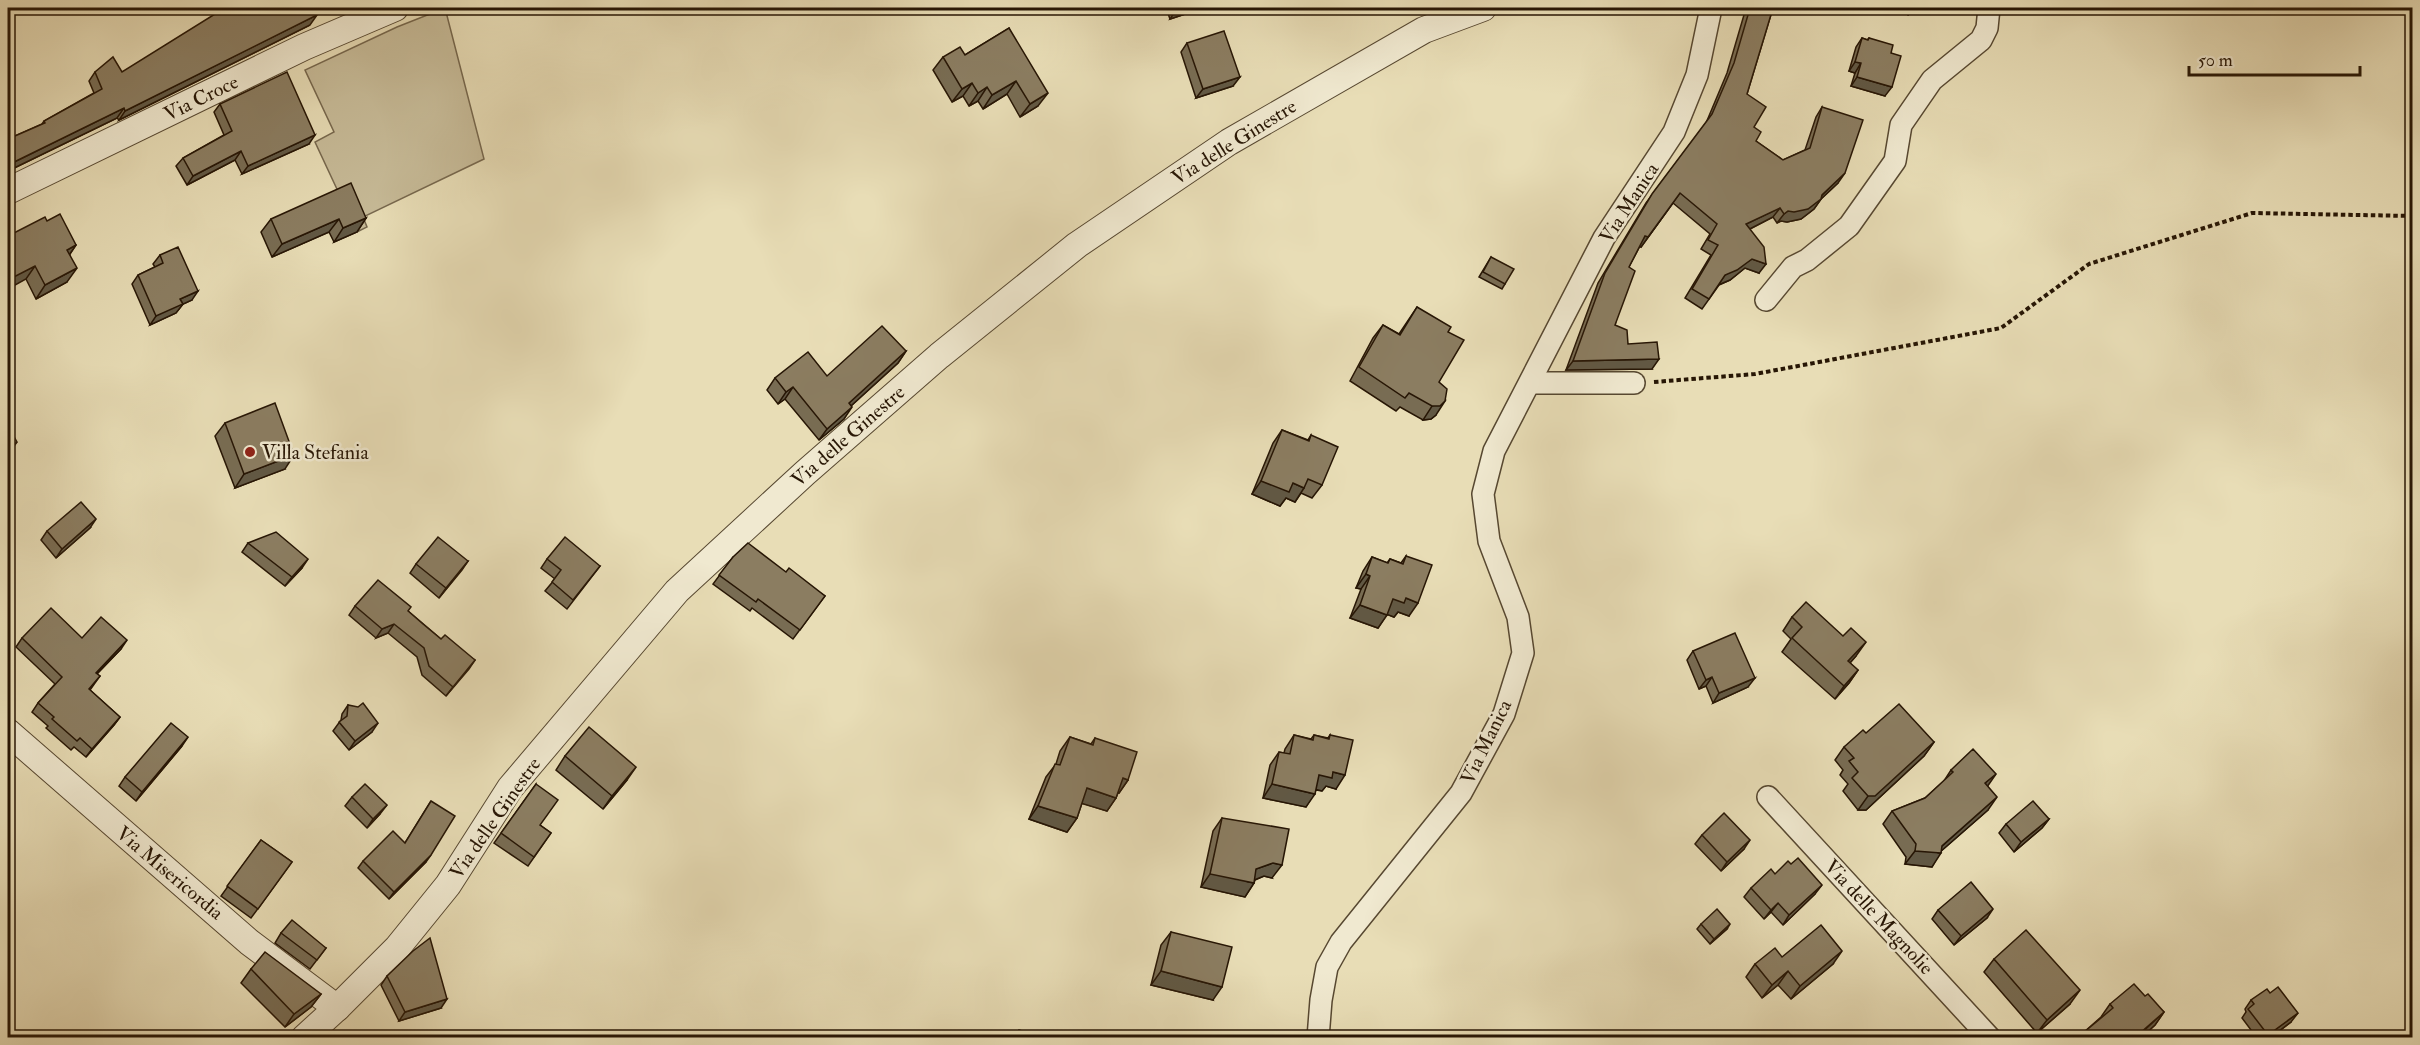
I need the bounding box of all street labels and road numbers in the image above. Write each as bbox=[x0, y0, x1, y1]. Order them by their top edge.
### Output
street label: Via Croce bbox=[160, 69, 242, 127]
street label: Via delle Ginestre bbox=[1167, 94, 1301, 190]
street label: Via Manica bbox=[1594, 157, 1665, 248]
street label: Via delle Ginestre bbox=[786, 380, 910, 492]
street label: Via Manica bbox=[1455, 695, 1518, 788]
street label: Via delle Ginestre bbox=[444, 752, 546, 884]
street label: Via Misericordia bbox=[111, 821, 229, 926]
street label: Via delle Magnolie bbox=[1819, 854, 1939, 980]

